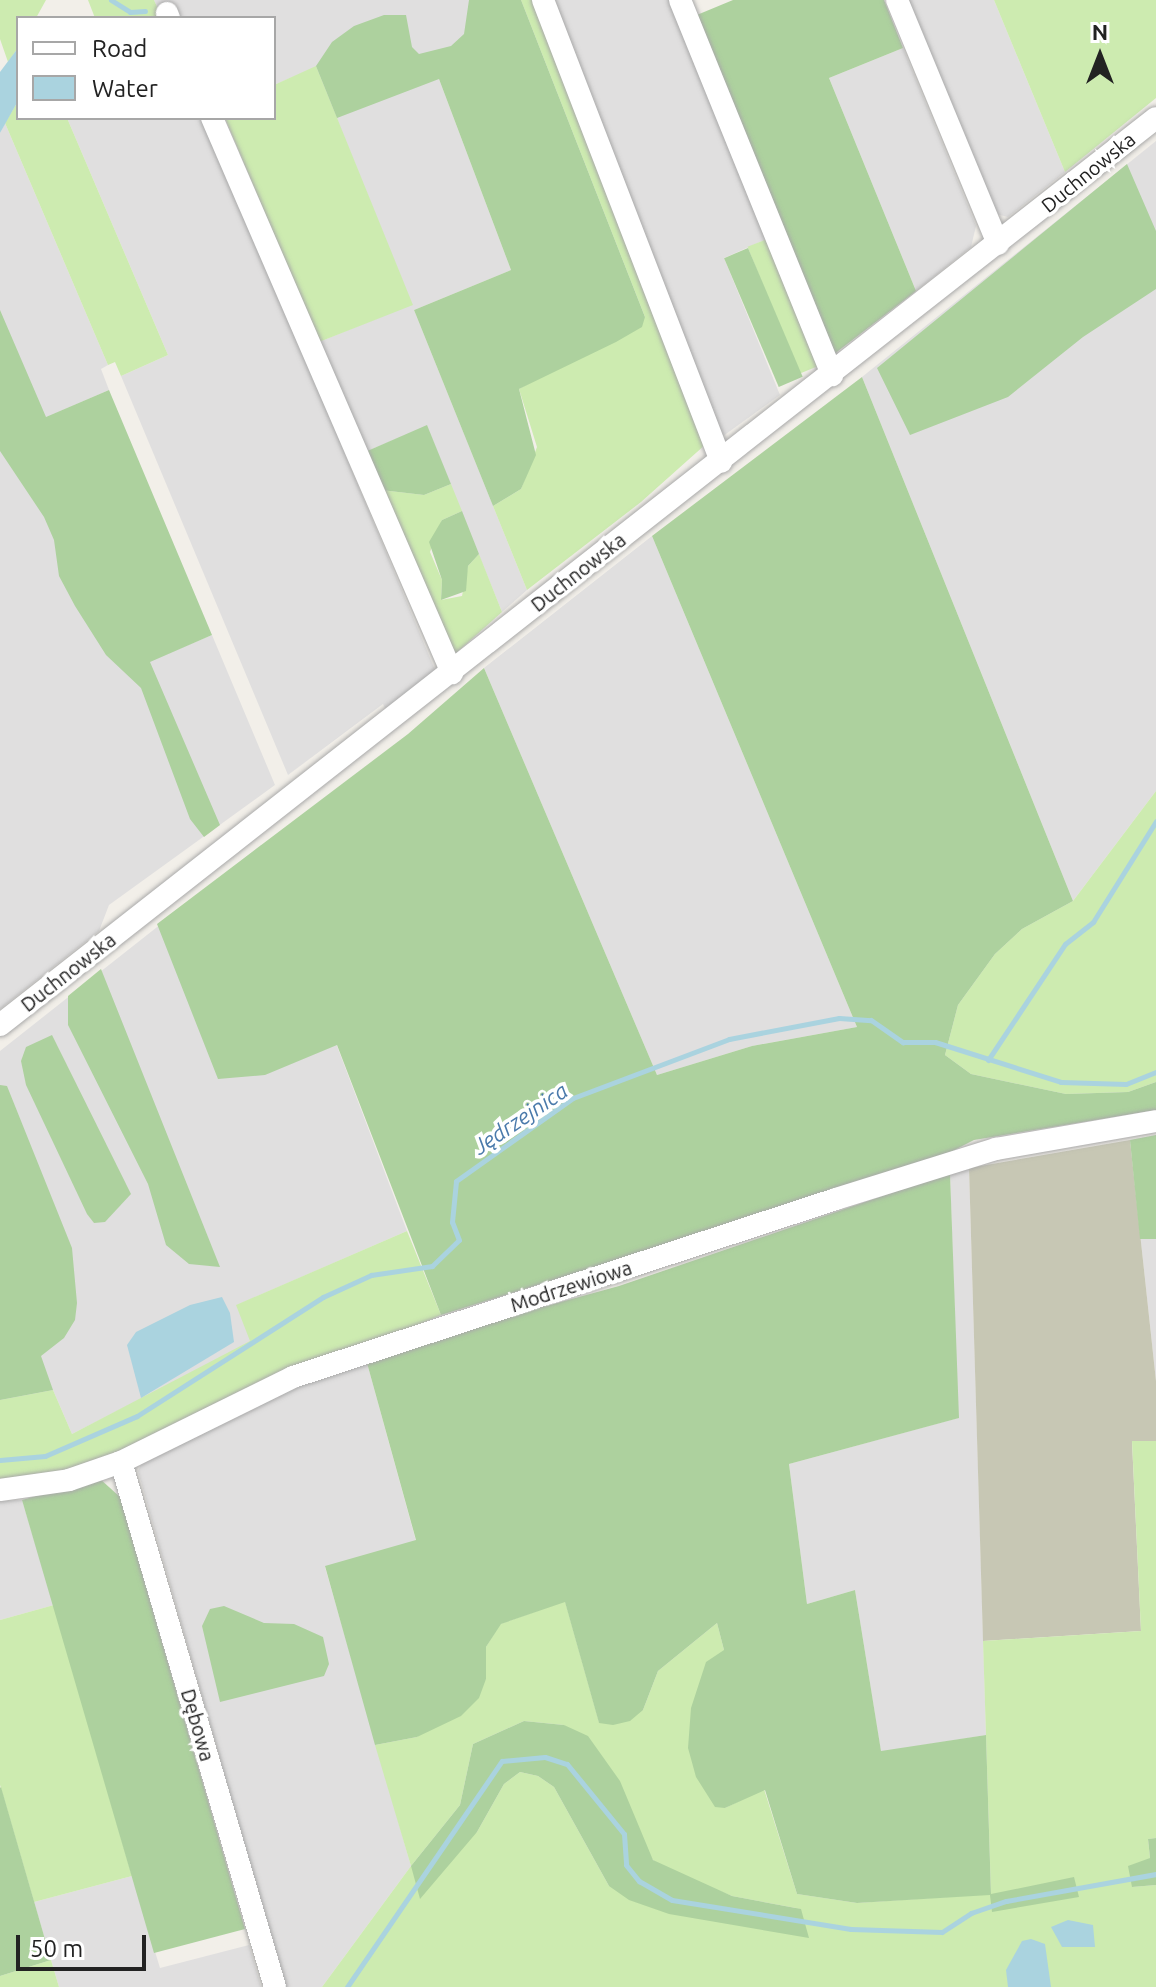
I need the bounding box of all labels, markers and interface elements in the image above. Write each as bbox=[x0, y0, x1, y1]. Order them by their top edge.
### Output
legend bbox=[16, 16, 276, 120]
north arrow bbox=[1060, 16, 1140, 96]
text: N bbox=[1092, 19, 1108, 44]
text: Road bbox=[92, 35, 147, 62]
text: Water bbox=[92, 75, 158, 102]
street label: Duchnowska bbox=[1036, 127, 1140, 217]
street label: Duchnowska bbox=[526, 527, 630, 617]
street label: Duchnowska bbox=[16, 927, 120, 1017]
water label: Jędrzejnica bbox=[468, 1077, 572, 1159]
street label: Modrzewiowa bbox=[507, 1255, 635, 1317]
street label: Dębowa bbox=[176, 1686, 220, 1764]
scale bar bbox=[20, 1919, 150, 1969]
text: 50 m bbox=[30, 1935, 83, 1962]

